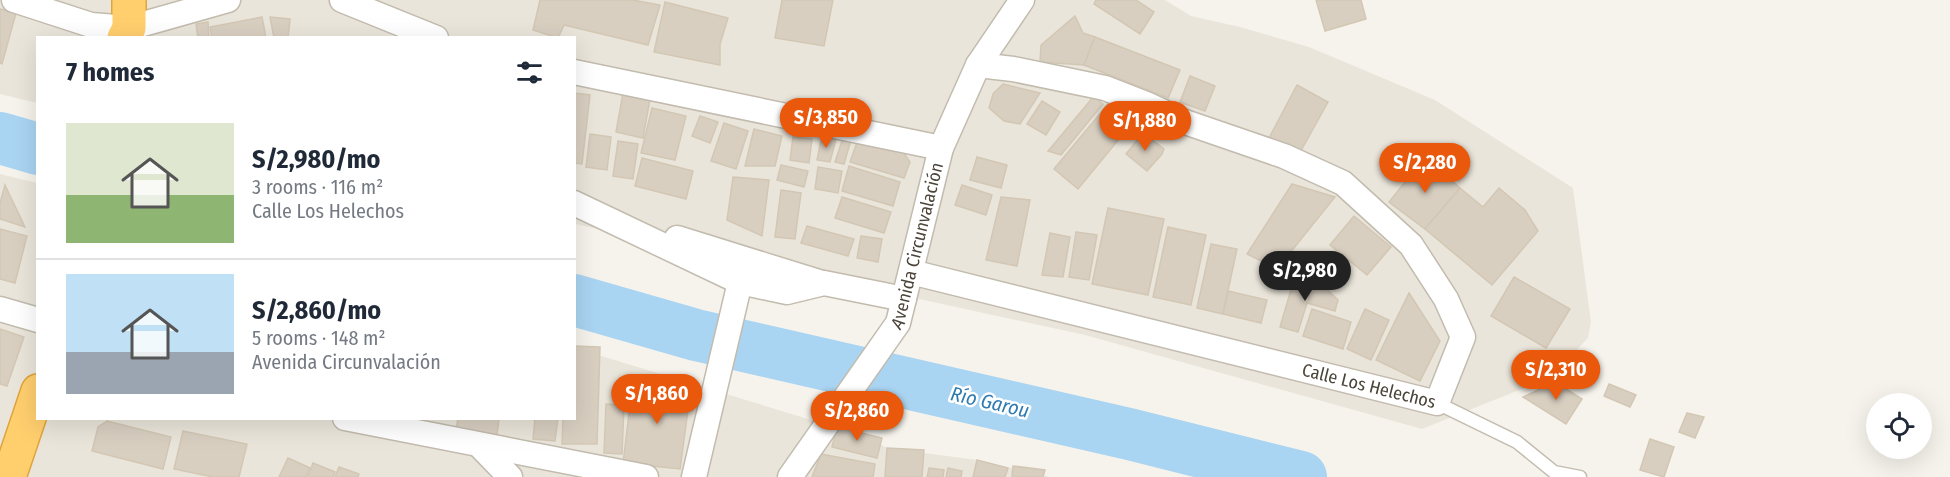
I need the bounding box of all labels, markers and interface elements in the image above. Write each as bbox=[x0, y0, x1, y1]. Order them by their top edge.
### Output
icon: filters bbox=[513, 56, 546, 89]
text: 7 homes bbox=[66, 57, 154, 88]
pin: S/3,850 bbox=[771, 98, 881, 149]
pin: S/1,880 bbox=[1090, 101, 1200, 152]
text: S/3,850 bbox=[794, 105, 858, 129]
text: S/1,880 bbox=[1113, 108, 1177, 132]
pin: S/2,280 bbox=[1370, 143, 1480, 194]
text: S/2,980/mo bbox=[252, 144, 380, 175]
icon: home bbox=[114, 147, 186, 219]
text: S/2,280 bbox=[1393, 150, 1457, 174]
street label: Avenida Circunvalación bbox=[886, 160, 948, 334]
text: 3 rooms · 116 m² bbox=[252, 175, 383, 199]
text: Calle Los Helechos bbox=[252, 199, 404, 223]
pin: S/2,980 bbox=[1250, 251, 1360, 302]
text: S/2,980 bbox=[1273, 258, 1337, 282]
text: S/2,860/mo bbox=[252, 295, 381, 326]
icon: home bbox=[114, 298, 186, 370]
text: 5 rooms · 148 m² bbox=[252, 326, 386, 350]
text: Avenida Circunvalación bbox=[252, 350, 441, 374]
pin: S/2,310 bbox=[1501, 350, 1611, 401]
text: S/2,310 bbox=[1525, 357, 1587, 381]
street label: Calle Los Helechos bbox=[1300, 359, 1438, 413]
pin: S/1,860 bbox=[602, 374, 712, 425]
text: S/1,860 bbox=[625, 381, 689, 405]
water label: Río Garou bbox=[948, 381, 1032, 423]
pin: S/2,860 bbox=[802, 391, 912, 442]
map controls bbox=[1866, 393, 1932, 459]
button: locate bbox=[1866, 393, 1932, 459]
text: S/2,860 bbox=[825, 398, 889, 422]

